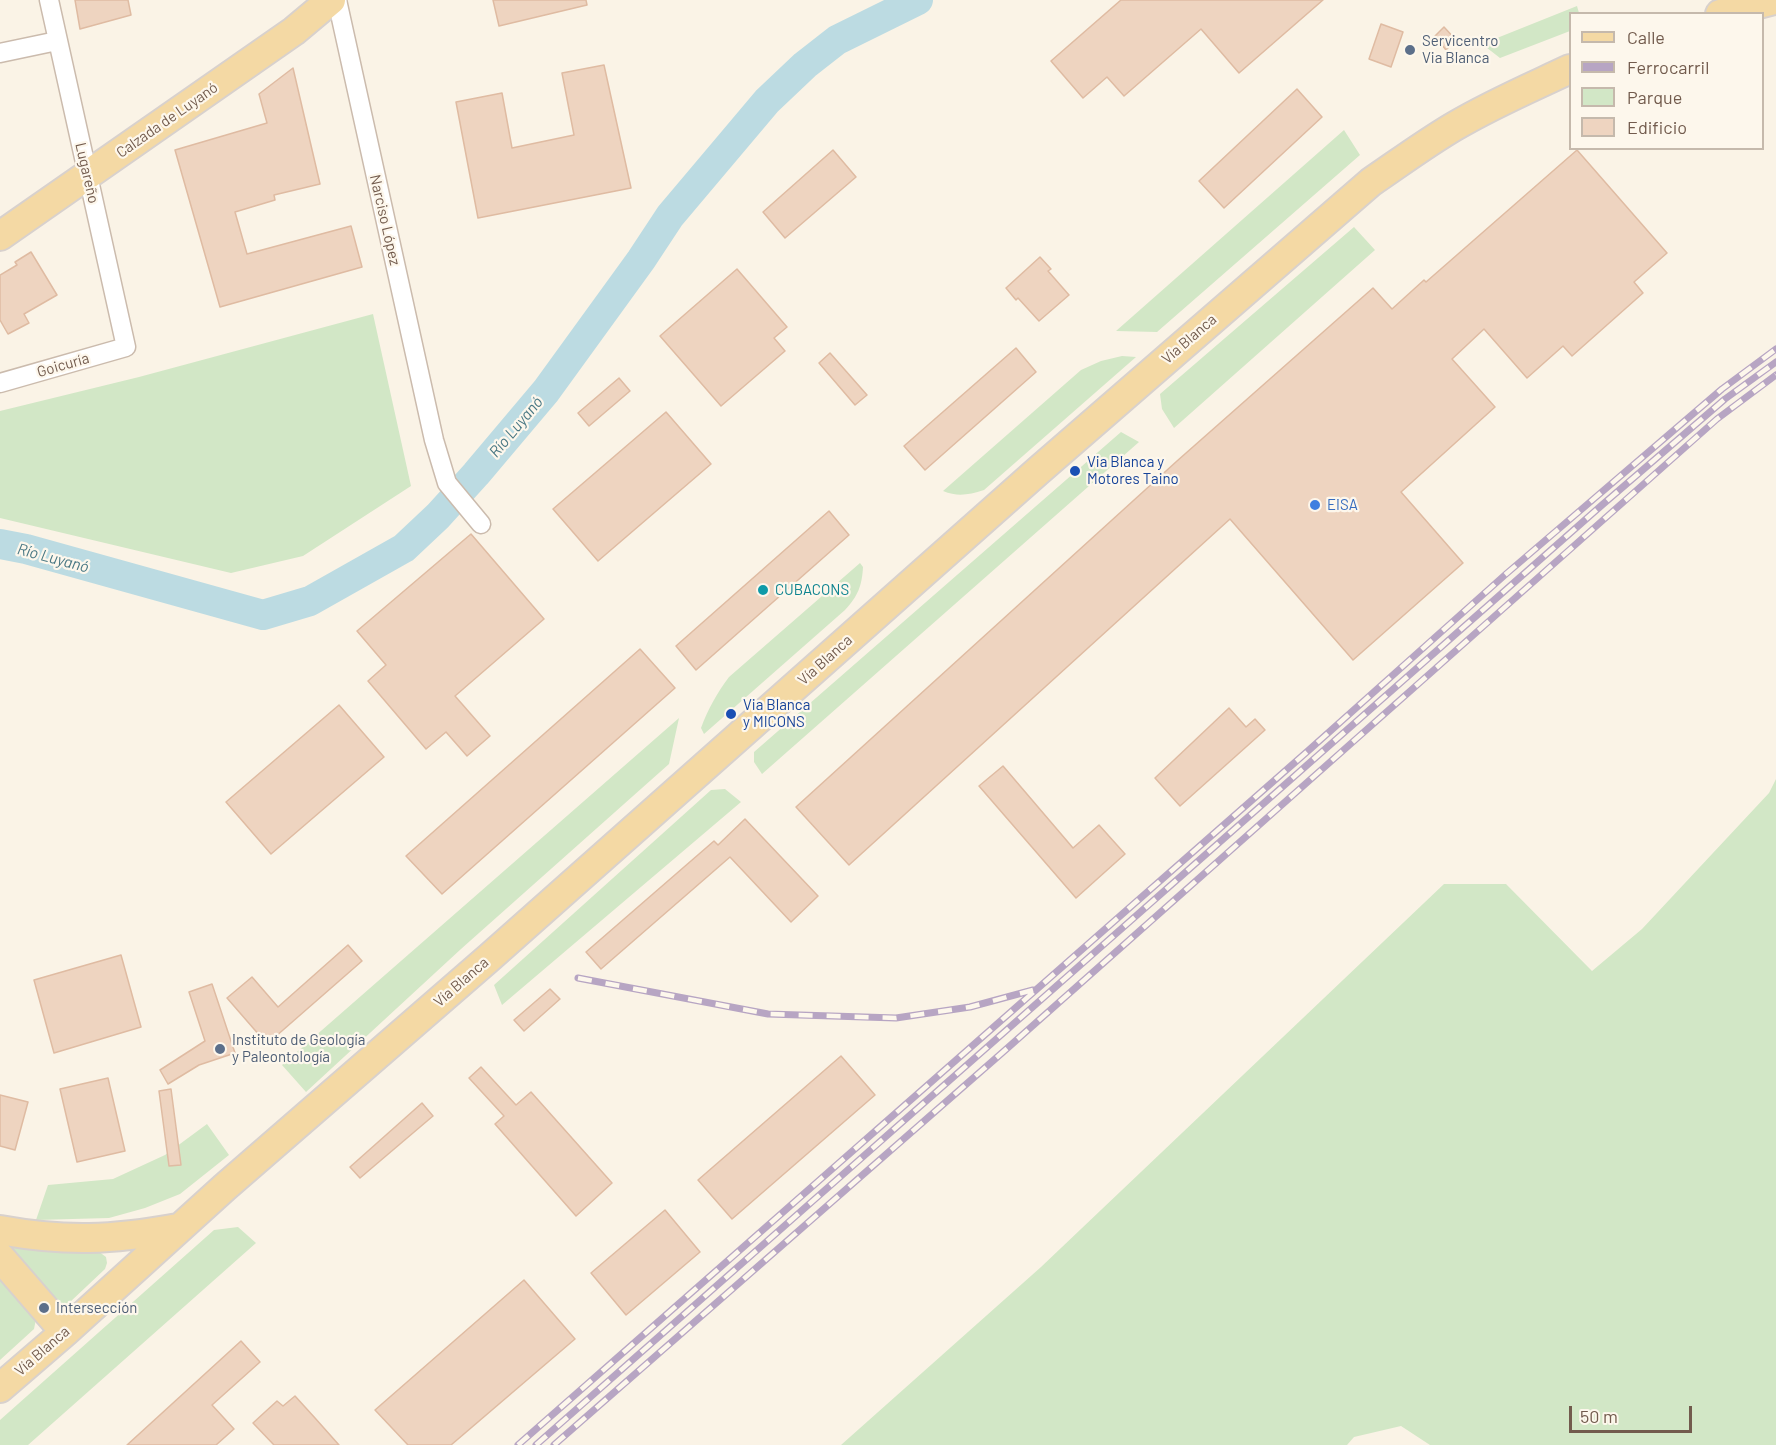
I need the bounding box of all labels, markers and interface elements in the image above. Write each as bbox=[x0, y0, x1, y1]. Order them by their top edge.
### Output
legend bbox=[1569, 12, 1764, 150]
text: Calle bbox=[1627, 26, 1665, 48]
place label: Servicentro Via Blanca bbox=[1422, 32, 1498, 67]
marker: Servicentro Via Blanca bbox=[1403, 43, 1417, 57]
text: Ferrocarril bbox=[1627, 56, 1709, 78]
street label: Calzada de Luyanó bbox=[113, 78, 221, 162]
text: Parque bbox=[1627, 86, 1682, 108]
text: Edificio bbox=[1627, 116, 1687, 138]
street label: Lugareño bbox=[71, 141, 103, 205]
street label: Narciso López bbox=[366, 173, 404, 267]
street label: Vía Blanca bbox=[1158, 310, 1220, 368]
street label: Goicuría bbox=[35, 349, 91, 381]
water label: Río Luyanó bbox=[485, 393, 547, 461]
place label: Via Blanca y Motores Taino bbox=[1087, 453, 1179, 488]
marker: Via Blanca y Motores Taino bbox=[1068, 464, 1082, 478]
place label: EISA bbox=[1327, 496, 1358, 514]
marker: EISA bbox=[1308, 498, 1322, 512]
water label: Río Luyanó bbox=[15, 539, 91, 577]
place label: CUBACONS bbox=[775, 581, 849, 599]
marker: CUBACONS bbox=[756, 583, 770, 597]
street label: Vía Blanca bbox=[794, 631, 856, 689]
place label: Via Blanca y MICONS bbox=[743, 696, 810, 731]
marker: Via Blanca y MICONS bbox=[724, 707, 738, 721]
street label: Vía Blanca bbox=[430, 953, 492, 1011]
place label: Instituto de Geología y Paleontología bbox=[232, 1031, 365, 1066]
marker: Instituto de Geología y Paleontología bbox=[213, 1042, 227, 1056]
place label: Intersección bbox=[56, 1299, 137, 1317]
marker: Intersección bbox=[37, 1301, 51, 1315]
street label: Vía Blanca bbox=[11, 1322, 73, 1380]
scale bar bbox=[1572, 1394, 1695, 1432]
text: 50 m bbox=[1580, 1405, 1618, 1427]

